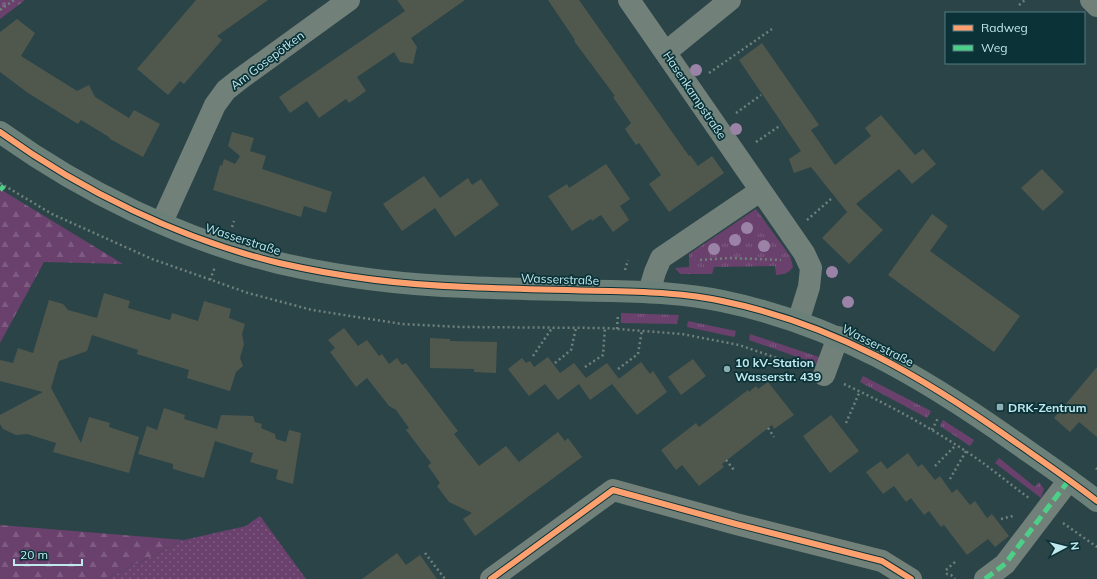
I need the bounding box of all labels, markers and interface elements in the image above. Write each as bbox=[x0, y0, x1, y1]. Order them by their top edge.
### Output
legend bbox=[945, 12, 1085, 64]
text: Radweg bbox=[981, 20, 1028, 35]
street label: Am Gosepötken bbox=[227, 27, 307, 93]
text: Weg bbox=[981, 40, 1007, 55]
street label: Hasenkampstraße bbox=[660, 48, 730, 142]
street label: Wasserstraße bbox=[203, 220, 283, 258]
street label: Wasserstraße bbox=[521, 270, 599, 288]
street label: Wasserstraße bbox=[840, 321, 916, 369]
place label: 10 kV-Station Wasserstr. 439 bbox=[735, 355, 821, 384]
marker: 10 kV-Station Wasserstr. 439 bbox=[722, 364, 732, 374]
place label: DRK-Zentrum bbox=[1008, 400, 1087, 415]
marker: DRK-Zentrum bbox=[995, 402, 1005, 412]
north arrow bbox=[1045, 527, 1085, 567]
scale bar bbox=[14, 541, 82, 567]
text: N bbox=[1067, 541, 1082, 551]
text: 20 m bbox=[20, 547, 48, 562]

